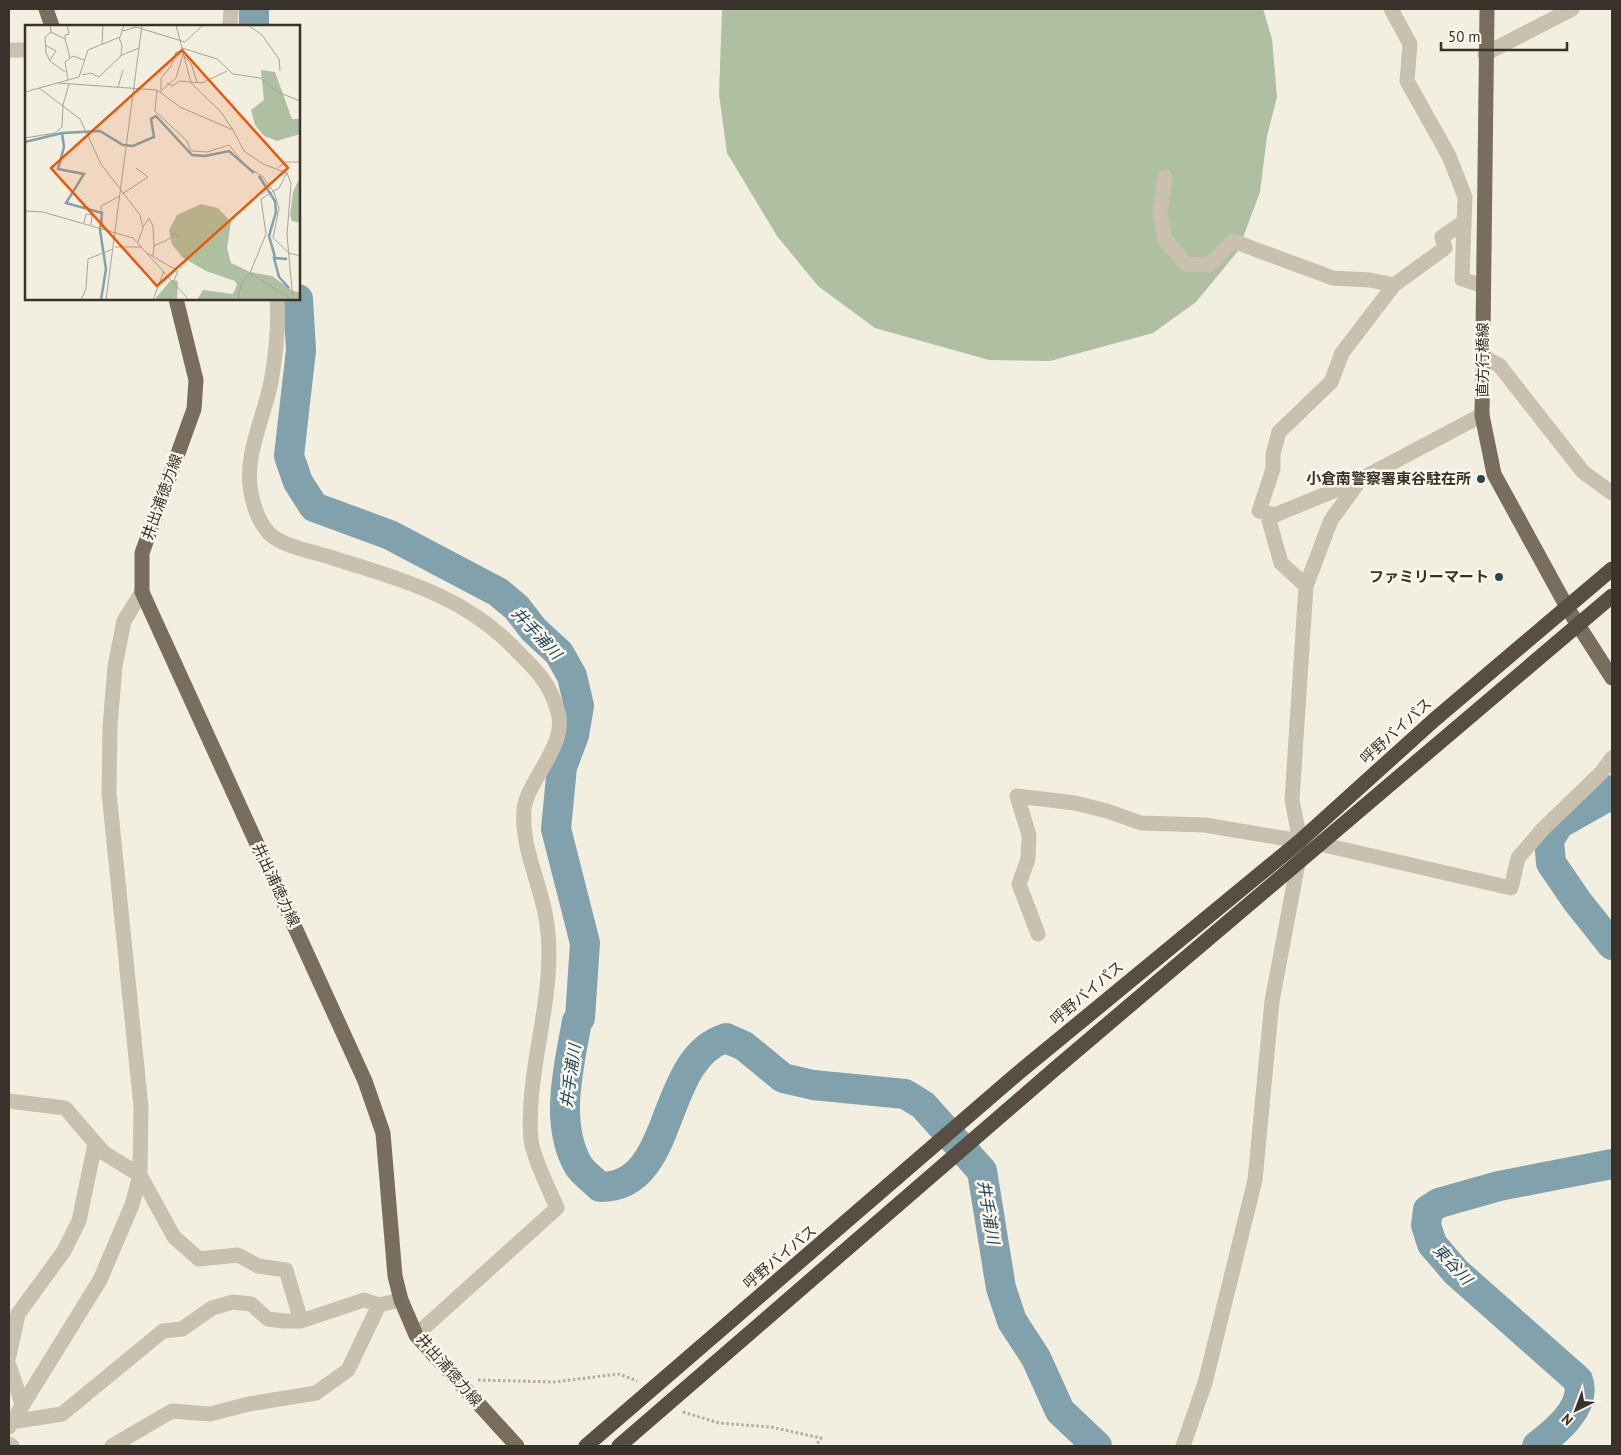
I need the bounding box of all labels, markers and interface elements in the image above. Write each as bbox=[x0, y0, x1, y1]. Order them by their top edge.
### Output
scale bar bbox=[1441, 20, 1567, 52]
inset map bbox=[25, 25, 300, 300]
text: 50 m bbox=[1448, 27, 1481, 46]
street label: 直方行橋線 bbox=[1473, 322, 1492, 398]
street label: 井出浦徳力線 bbox=[137, 451, 186, 542]
place label: 小倉南警察署東谷駐在所 bbox=[1306, 469, 1471, 488]
marker: 小倉南警察署東谷駐在所 bbox=[1475, 473, 1487, 485]
place label: ファミリーマート bbox=[1369, 567, 1489, 586]
marker: ファミリーマート bbox=[1493, 571, 1505, 583]
water label: 井手浦川 bbox=[508, 603, 567, 665]
street label: 呼野バイパス bbox=[1356, 694, 1435, 768]
street label: 井出浦徳力線 bbox=[249, 840, 304, 930]
street label: 呼野バイパス bbox=[1046, 957, 1127, 1029]
water label: 井手浦川 bbox=[556, 1041, 585, 1109]
water label: 井手浦川 bbox=[974, 1179, 1004, 1247]
street label: 呼野バイパス bbox=[739, 1221, 820, 1293]
water label: 東谷川 bbox=[1429, 1240, 1478, 1290]
street label: 井出浦徳力線 bbox=[413, 1329, 486, 1410]
north arrow bbox=[1551, 1385, 1601, 1435]
text: N bbox=[1558, 1410, 1577, 1429]

